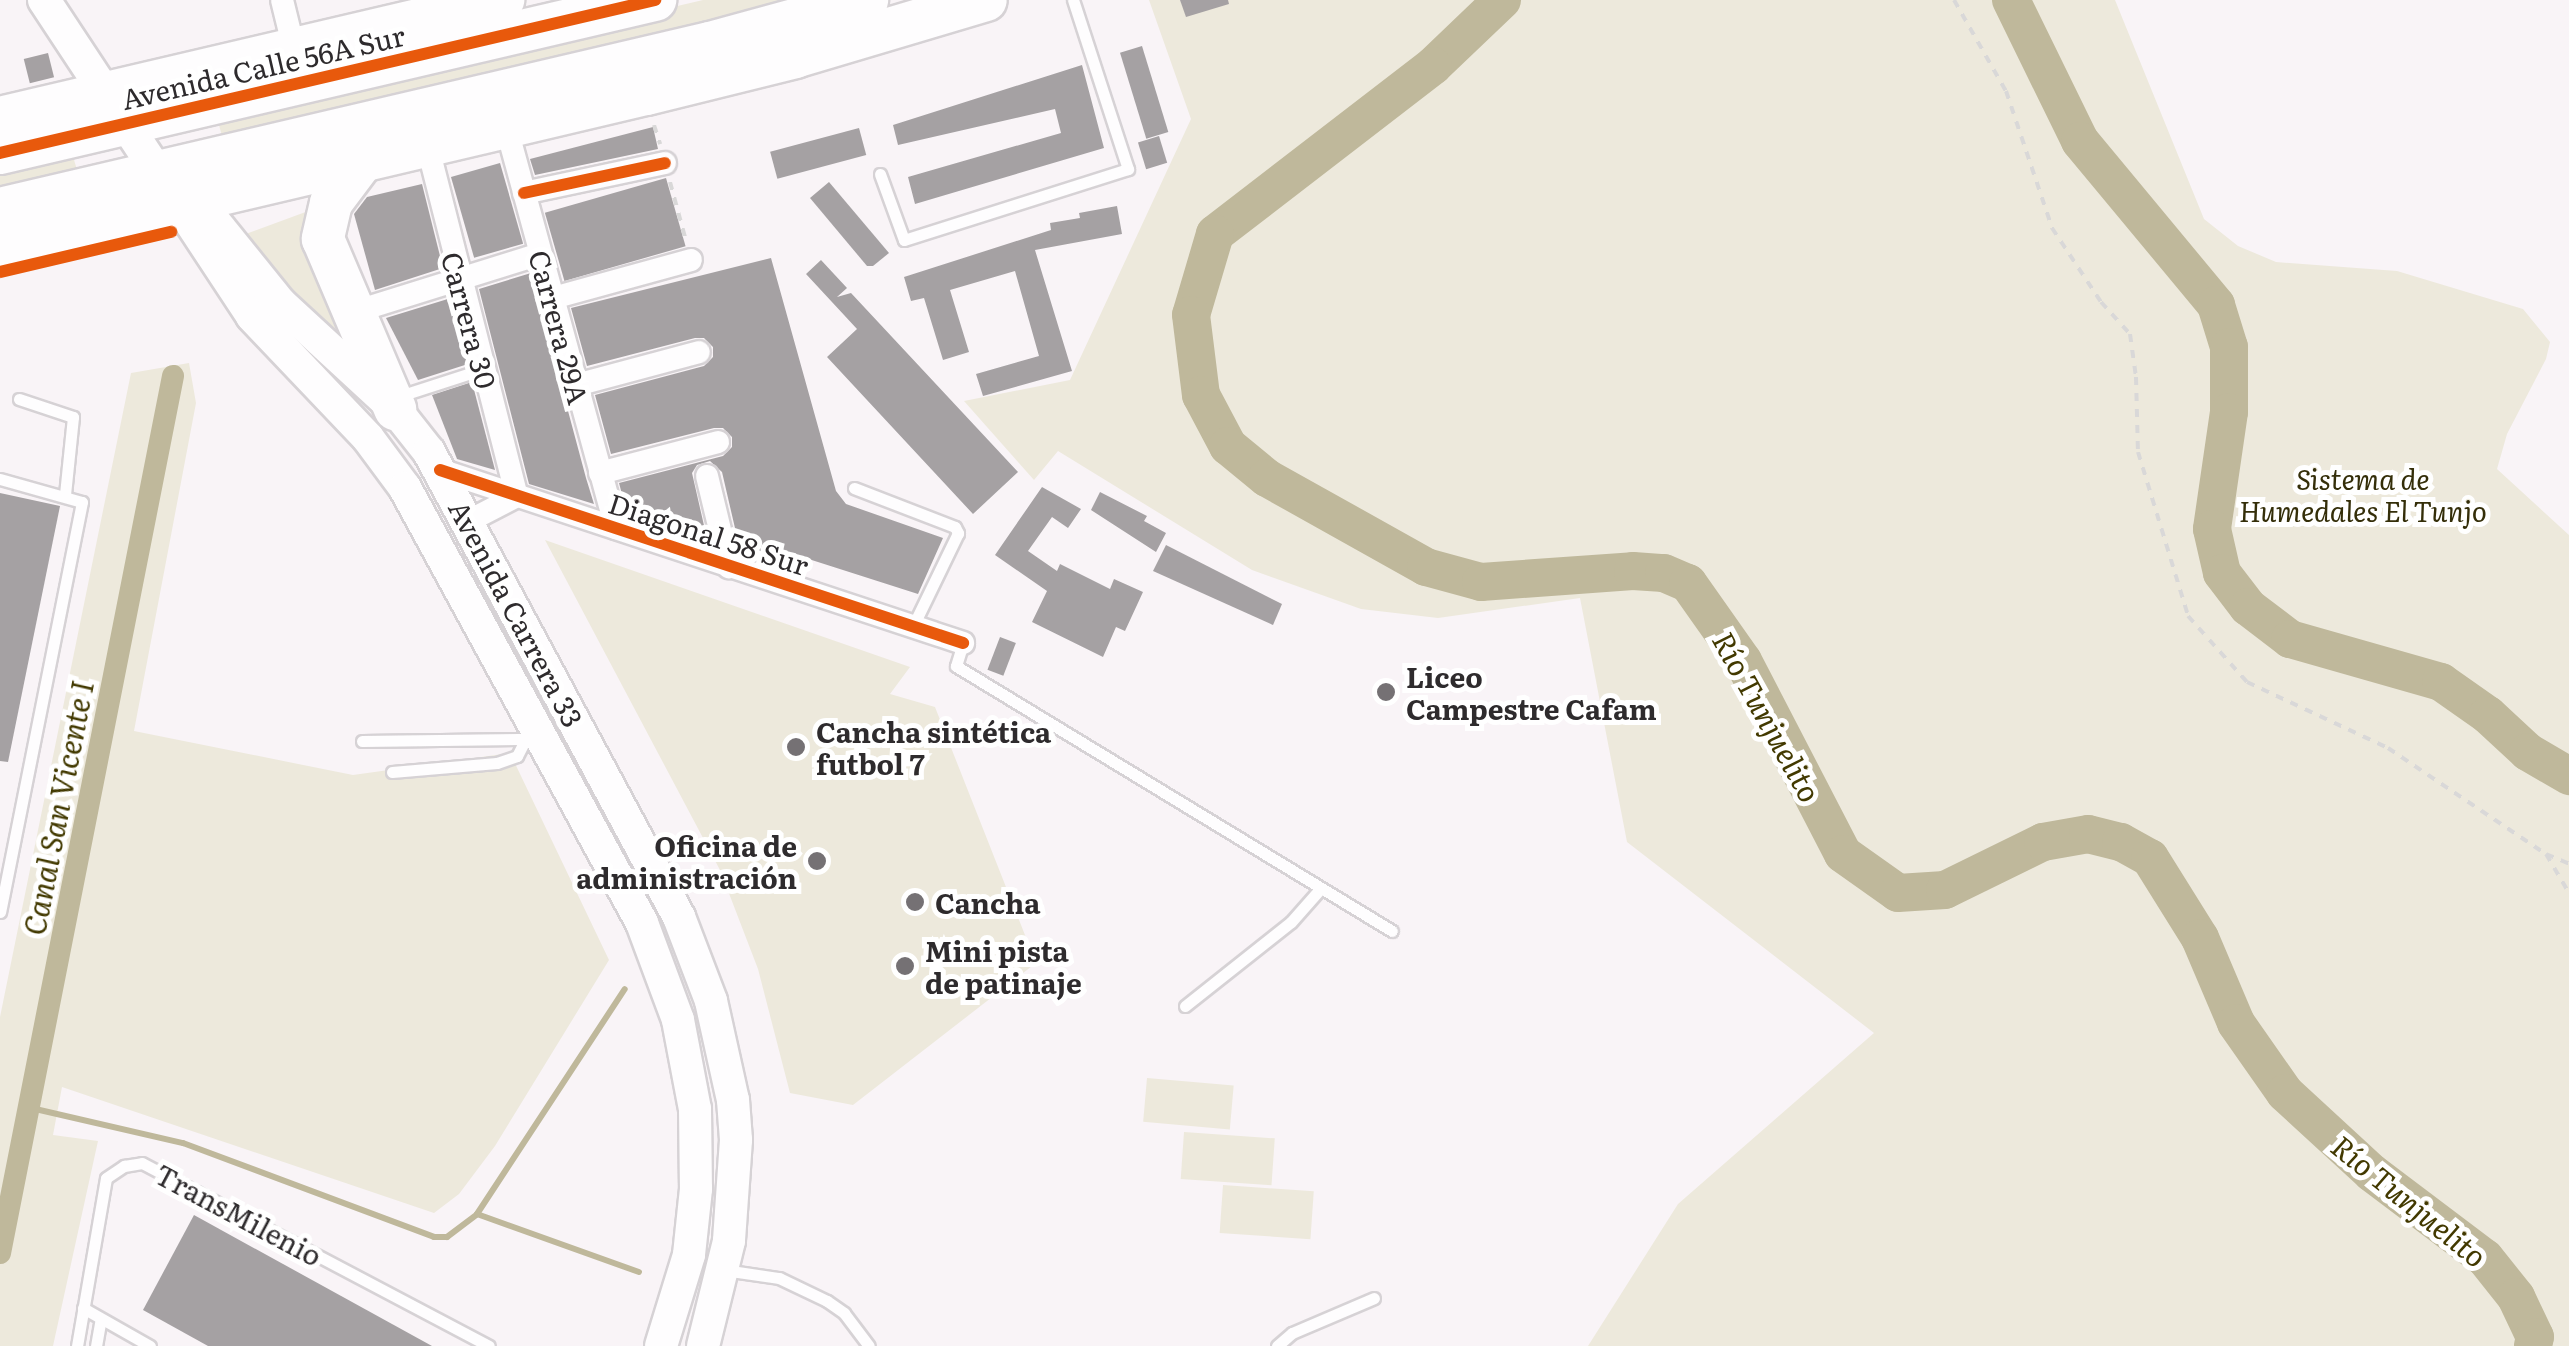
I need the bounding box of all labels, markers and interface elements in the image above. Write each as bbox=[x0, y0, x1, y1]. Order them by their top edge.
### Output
street label: Avenida Calle 56A Sur bbox=[118, 17, 408, 115]
street label: Carrera 29A bbox=[523, 246, 597, 408]
street label: Carrera 30 bbox=[436, 248, 504, 392]
park label: Sistema de Humedales El Tunjo bbox=[2239, 461, 2487, 527]
street label: Diagonal 58 Sur bbox=[605, 485, 813, 581]
street label: Avenida Carrera 33 bbox=[443, 494, 591, 732]
water label: Río Tunjuelito bbox=[1706, 625, 1830, 807]
place label: Liceo Campestre Cafam bbox=[1406, 659, 1657, 725]
water label: Canal San Vicente I bbox=[15, 678, 99, 938]
marker: Liceo Campestre Cafam bbox=[1375, 681, 1397, 703]
place label: Cancha sintética futbol 7 bbox=[816, 714, 1051, 780]
marker: Cancha sintética futbol 7 bbox=[785, 736, 807, 758]
place label: Oficina de administración bbox=[576, 828, 797, 894]
marker: Oficina de administración bbox=[806, 850, 828, 872]
place label: Cancha bbox=[935, 885, 1041, 919]
marker: Cancha bbox=[904, 891, 926, 913]
place label: Mini pista de patinaje bbox=[925, 933, 1082, 999]
marker: Mini pista de patinaje bbox=[894, 955, 916, 977]
water label: Río Tunjuelito bbox=[2325, 1127, 2495, 1273]
street label: TransMilenio bbox=[150, 1156, 328, 1272]

